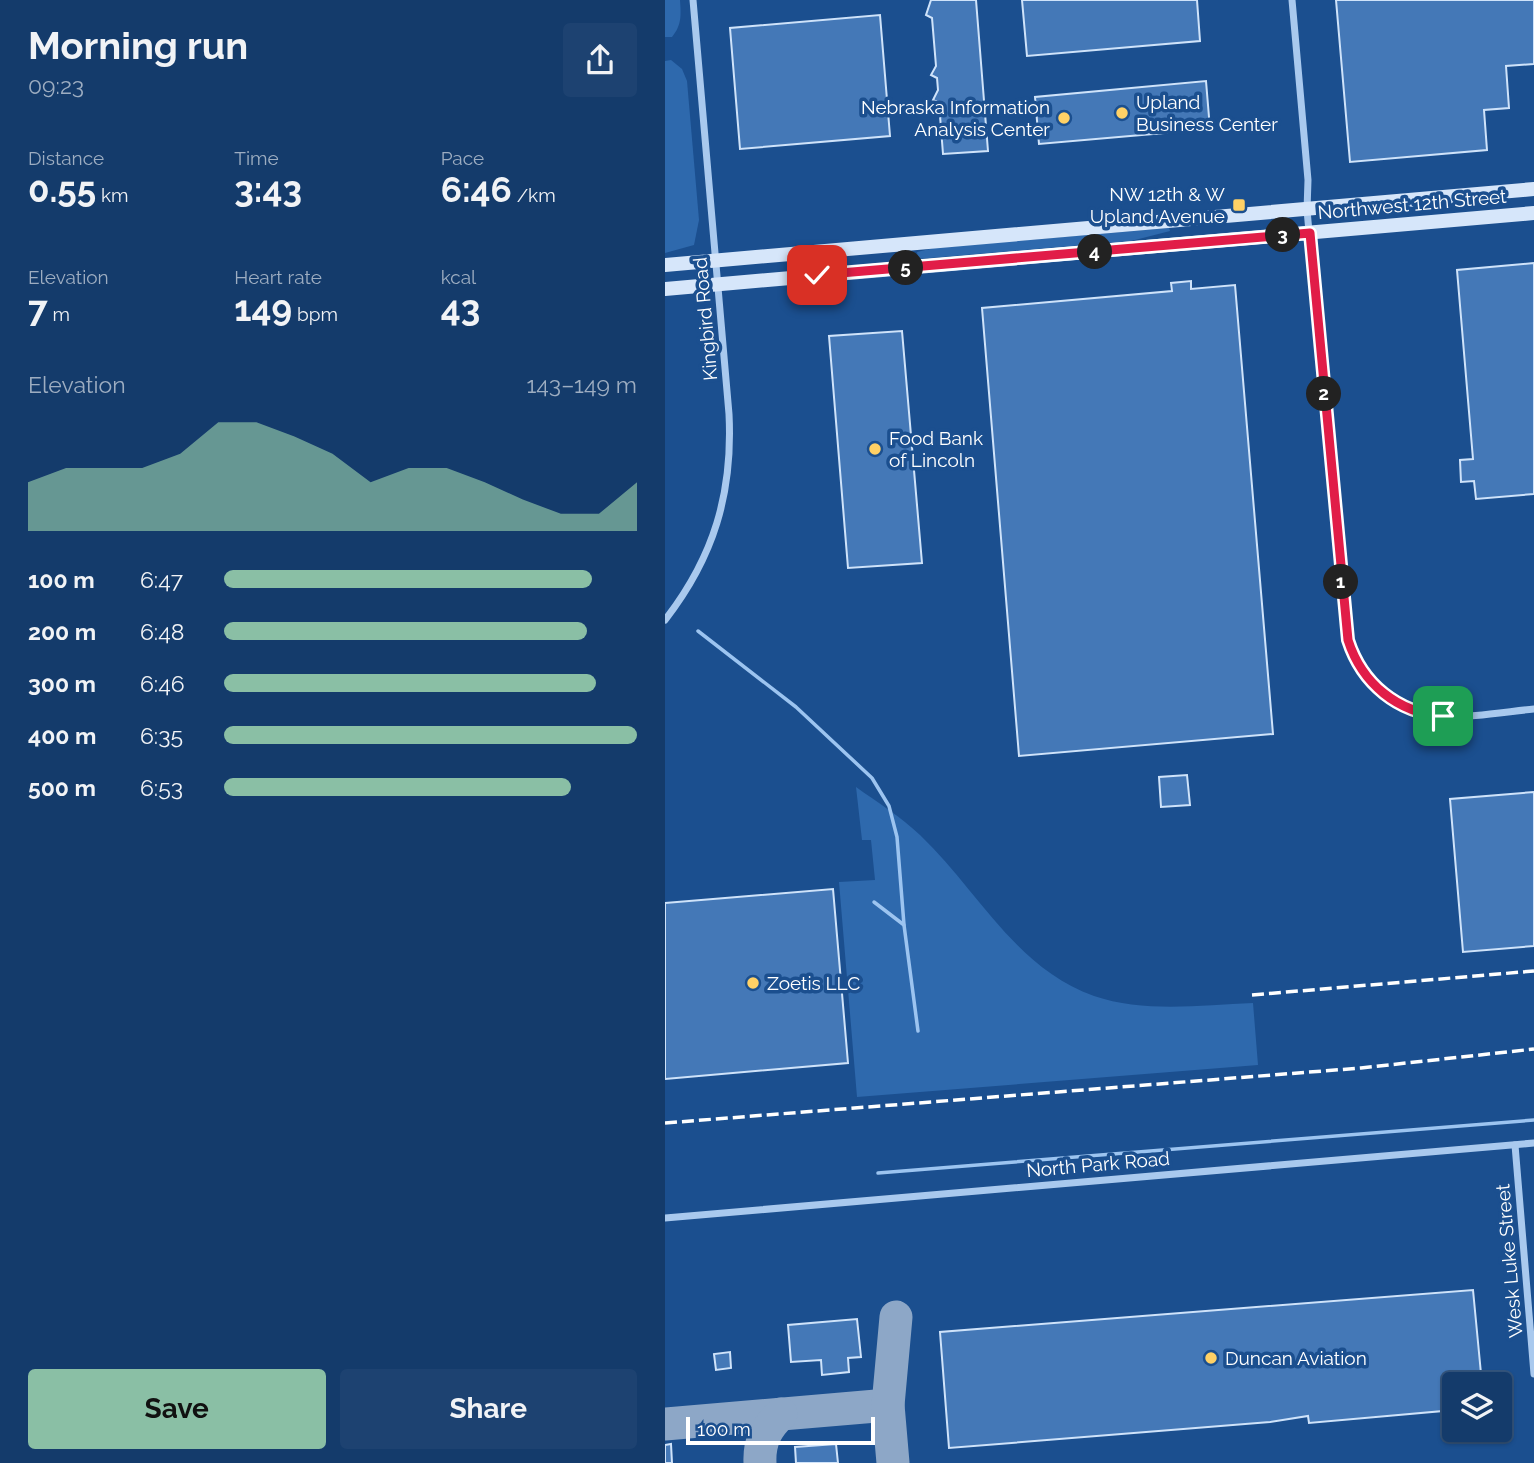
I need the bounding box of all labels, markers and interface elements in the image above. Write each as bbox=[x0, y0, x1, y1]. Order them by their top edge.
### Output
text: Morning run bbox=[28, 23, 248, 68]
button: share bbox=[563, 23, 637, 97]
text: 09:23 bbox=[28, 72, 84, 99]
place label: Upland Business Center bbox=[1136, 91, 1278, 135]
place label: Nebraska Information Analysis Center bbox=[861, 96, 1050, 140]
marker: Upland Business Center bbox=[1114, 105, 1130, 121]
marker: Nebraska Information Analysis Center bbox=[1056, 110, 1072, 126]
text: Distance bbox=[28, 147, 104, 169]
text: Time bbox=[234, 147, 279, 169]
text: Pace bbox=[441, 147, 484, 169]
text: 0.55 bbox=[28, 169, 96, 210]
text: 3:43 bbox=[234, 169, 302, 210]
text: 6:46 bbox=[441, 169, 512, 210]
place label: NW 12th & W Upland Avenue bbox=[1090, 183, 1225, 227]
text: km bbox=[96, 184, 129, 206]
text: /km bbox=[512, 184, 556, 206]
street label: Northwest 12th Street bbox=[1317, 185, 1508, 223]
marker: NW 12th & W Upland Avenue bbox=[1231, 197, 1247, 213]
pin: 3 bbox=[1265, 218, 1301, 252]
text: 3 bbox=[1277, 223, 1288, 245]
pin: 4 bbox=[1077, 234, 1113, 270]
text: 4 bbox=[1089, 240, 1100, 262]
pin bbox=[787, 245, 847, 305]
pin: 5 bbox=[889, 250, 923, 286]
street label: Kingbird Road bbox=[689, 256, 721, 382]
icon: check bbox=[798, 256, 836, 294]
text: 5 bbox=[900, 256, 911, 278]
text: Elevation bbox=[28, 266, 109, 288]
text: Heart rate bbox=[234, 266, 322, 288]
text: kcal bbox=[441, 266, 476, 288]
text: 7 bbox=[28, 288, 48, 329]
text: 149 bbox=[234, 288, 292, 329]
text: 43 bbox=[441, 288, 480, 329]
text: m bbox=[48, 303, 70, 325]
text: bpm bbox=[292, 303, 338, 325]
text: Elevation bbox=[28, 371, 126, 398]
text: 143–149 m bbox=[526, 371, 637, 398]
pin: 2 bbox=[1307, 376, 1341, 412]
text: 2 bbox=[1318, 382, 1329, 404]
place label: Food Bank of Lincoln bbox=[889, 427, 983, 471]
marker: Food Bank of Lincoln bbox=[867, 441, 883, 457]
pin: 1 bbox=[1323, 564, 1359, 600]
text: 100 m bbox=[28, 566, 95, 593]
text: 6:47 bbox=[140, 566, 183, 593]
text: 1 bbox=[1336, 570, 1345, 592]
text: 200 m bbox=[28, 618, 96, 645]
text: 6:48 bbox=[140, 618, 184, 645]
text: 300 m bbox=[28, 670, 96, 697]
text: 6:46 bbox=[140, 670, 185, 697]
pin bbox=[1413, 686, 1473, 746]
icon: arrive bbox=[1424, 697, 1462, 735]
text: 400 m bbox=[28, 722, 96, 749]
text: 6:35 bbox=[140, 722, 183, 749]
text: 500 m bbox=[28, 774, 96, 801]
text: 6:53 bbox=[140, 774, 183, 801]
place label: Zoetis LLC bbox=[767, 972, 860, 994]
marker: Zoetis LLC bbox=[745, 975, 761, 991]
street label: North Park Road bbox=[1025, 1147, 1171, 1181]
street label: Wesk Luke Street bbox=[1491, 1183, 1527, 1339]
place label: Duncan Aviation bbox=[1225, 1347, 1367, 1369]
marker: Duncan Aviation bbox=[1203, 1350, 1219, 1366]
button: Save bbox=[28, 1369, 326, 1449]
button: Share bbox=[340, 1369, 637, 1449]
map controls bbox=[1442, 1372, 1512, 1442]
button: layers bbox=[1442, 1372, 1512, 1442]
scale bar bbox=[686, 1414, 875, 1446]
text: 100 m bbox=[697, 1418, 751, 1440]

